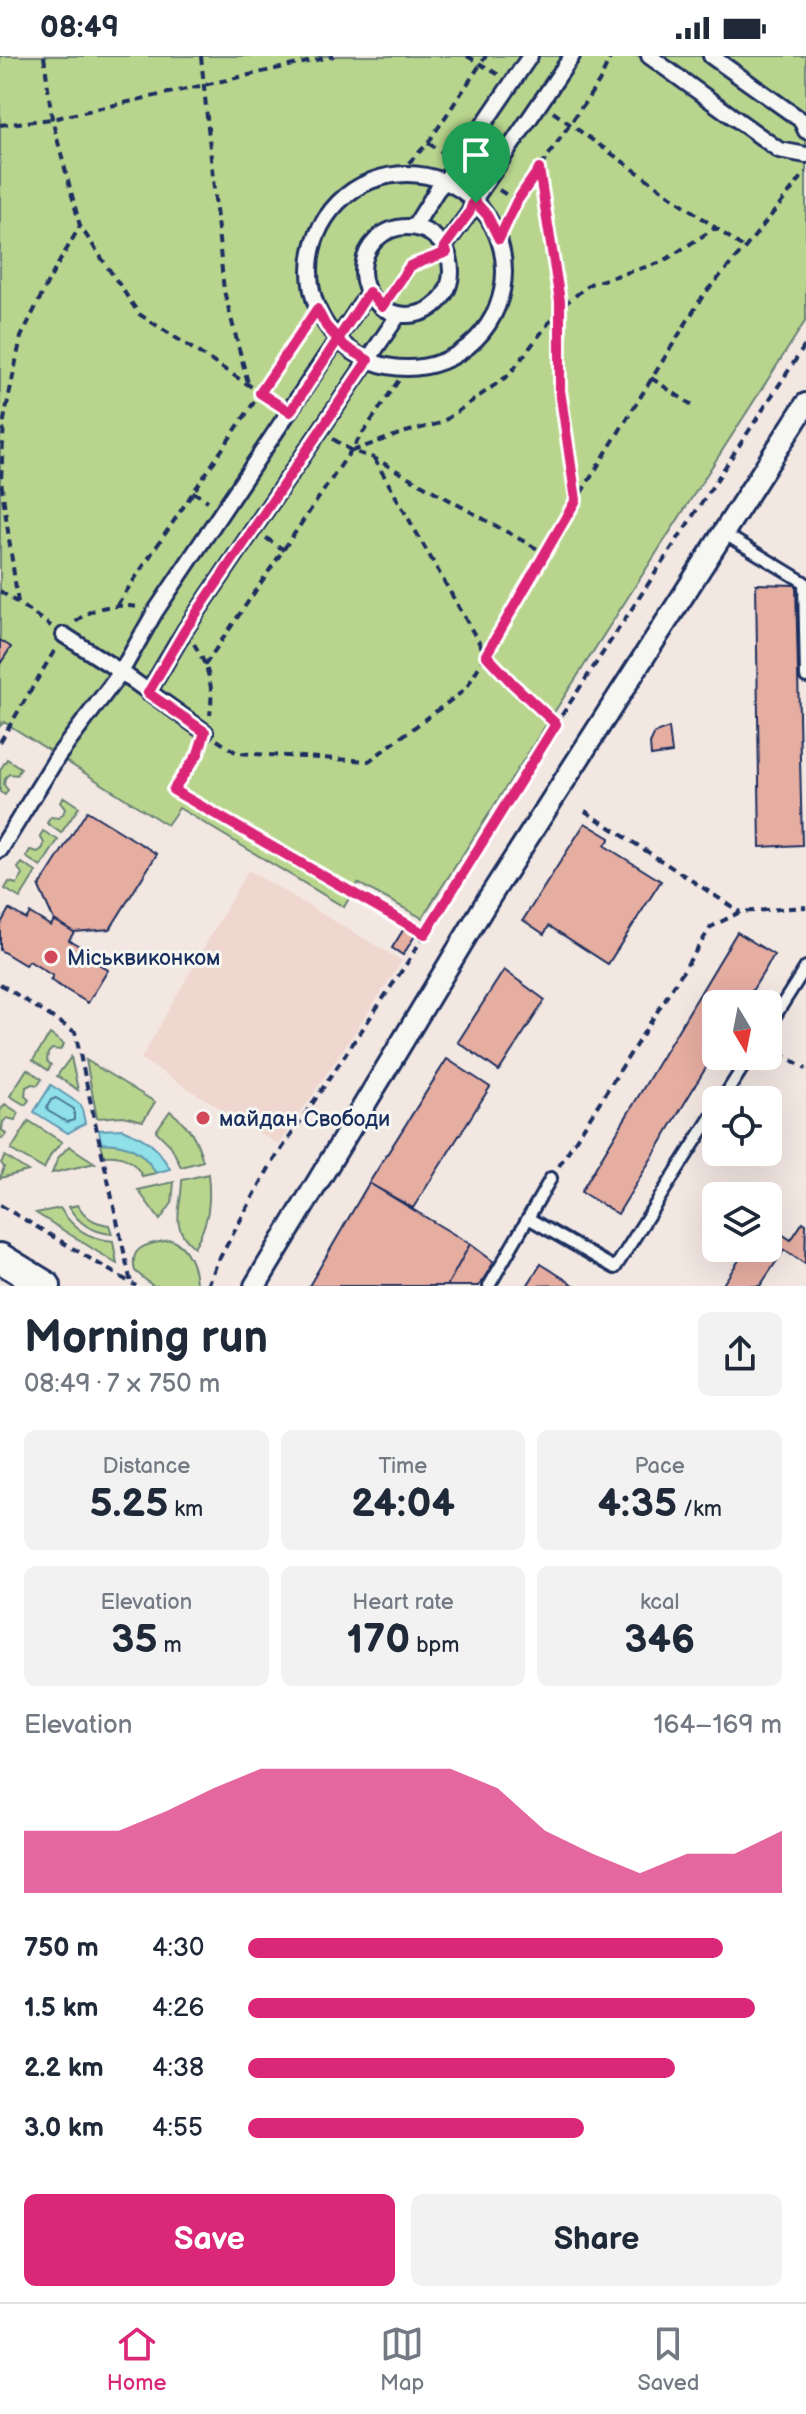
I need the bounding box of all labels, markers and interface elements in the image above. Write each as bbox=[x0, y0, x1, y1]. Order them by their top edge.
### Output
text: 08:49 bbox=[40, 10, 119, 46]
pin bbox=[442, 121, 510, 203]
icon: arrive bbox=[454, 133, 498, 177]
place label: Міськвиконком bbox=[67, 945, 221, 972]
marker: Міськвиконком bbox=[42, 948, 60, 966]
north arrow bbox=[702, 990, 782, 1070]
map controls bbox=[702, 990, 782, 1262]
button: locate bbox=[702, 1086, 782, 1166]
place label: майдан Свободи bbox=[219, 1106, 390, 1133]
marker: майдан Свободи bbox=[194, 1109, 212, 1127]
button: layers bbox=[702, 1182, 782, 1262]
text: Morning run bbox=[24, 1312, 268, 1365]
button: share bbox=[698, 1312, 782, 1396]
text: 08:49 · 7 × 750 m bbox=[24, 1369, 220, 1400]
text: Distance bbox=[102, 1453, 190, 1480]
text: Time bbox=[379, 1453, 427, 1480]
text: Pace bbox=[635, 1453, 685, 1480]
text: 5.25 bbox=[89, 1480, 168, 1528]
text: 24:04 bbox=[351, 1480, 455, 1528]
text: 4:35 bbox=[597, 1480, 677, 1528]
text: km bbox=[168, 1496, 203, 1523]
text: /km bbox=[677, 1496, 722, 1523]
text: Elevation bbox=[100, 1589, 192, 1616]
text: Heart rate bbox=[352, 1589, 454, 1616]
text: kcal bbox=[640, 1589, 679, 1616]
text: 35 bbox=[111, 1616, 157, 1664]
text: 170 bbox=[346, 1616, 410, 1664]
text: 346 bbox=[624, 1616, 695, 1664]
text: m bbox=[157, 1632, 182, 1659]
text: bpm bbox=[410, 1632, 460, 1659]
text: Elevation bbox=[24, 1710, 132, 1741]
text: 164–169 m bbox=[654, 1710, 782, 1741]
text: 750 m bbox=[24, 1933, 99, 1964]
text: 4:30 bbox=[152, 1933, 204, 1964]
text: 1.5 km bbox=[24, 1993, 99, 2024]
text: 4:26 bbox=[152, 1993, 204, 2024]
text: 2.2 km bbox=[24, 2053, 104, 2084]
text: 4:38 bbox=[152, 2053, 204, 2084]
text: 3.0 km bbox=[24, 2113, 104, 2144]
text: 4:55 bbox=[152, 2113, 203, 2144]
button: Save bbox=[24, 2194, 395, 2286]
button: Share bbox=[411, 2194, 782, 2286]
tab: Home bbox=[107, 2322, 167, 2397]
tab: Map bbox=[380, 2322, 424, 2397]
tab: Saved bbox=[638, 2322, 699, 2397]

